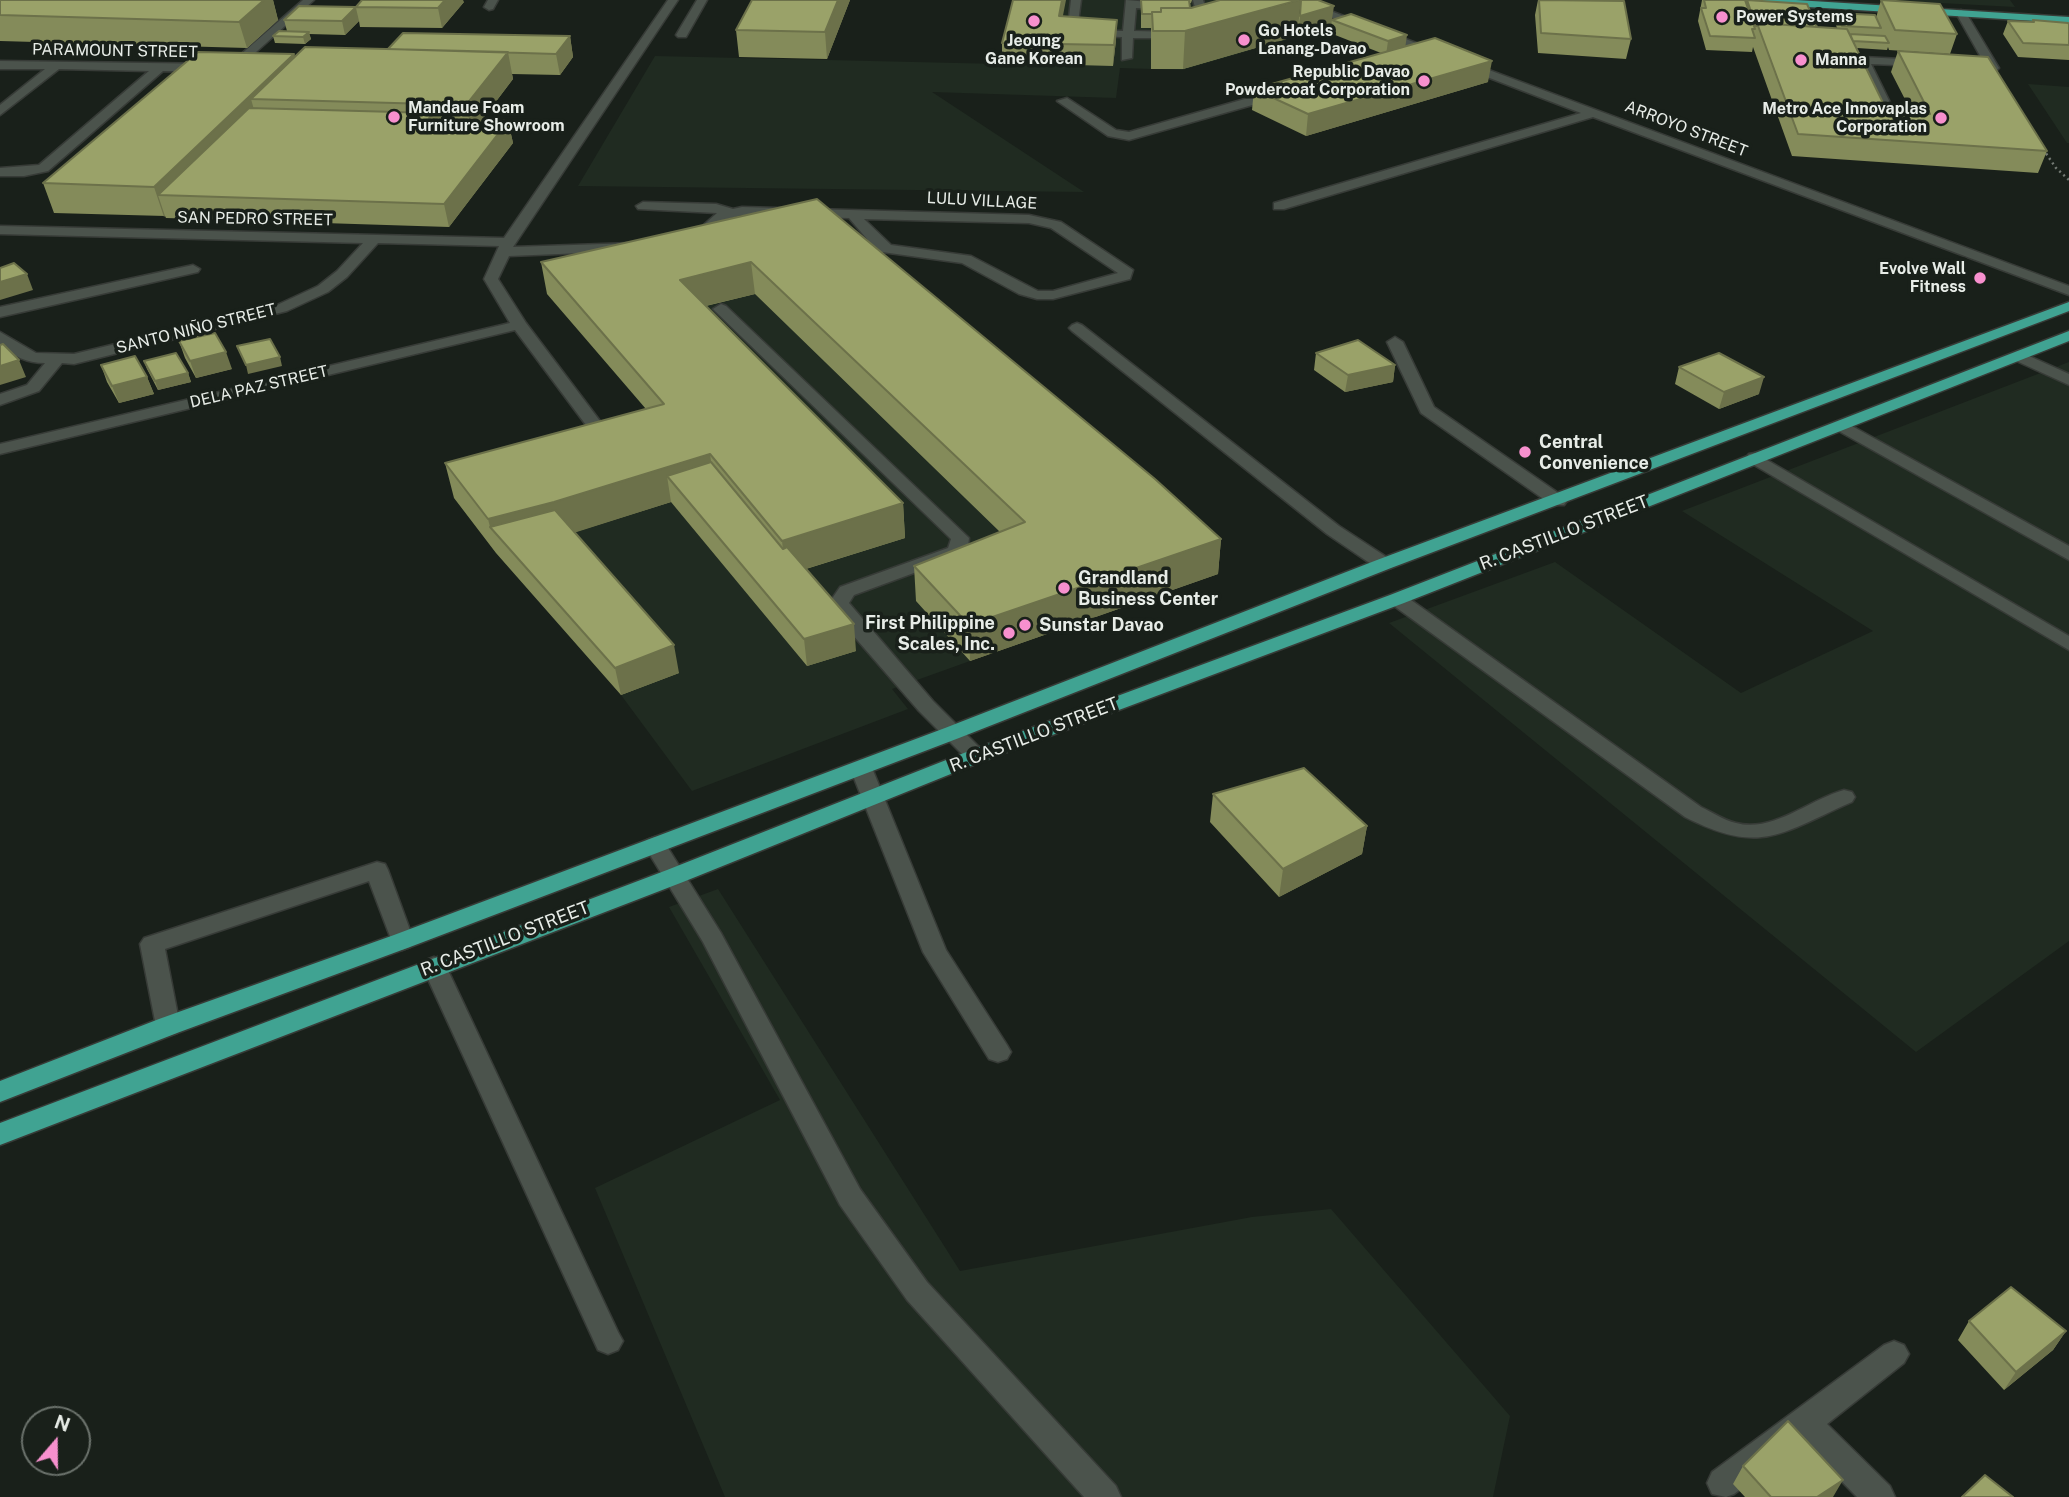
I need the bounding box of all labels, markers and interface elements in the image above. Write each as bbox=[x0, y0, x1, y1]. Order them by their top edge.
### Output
place label: Power Systems bbox=[1736, 7, 1854, 27]
marker: Power Systems bbox=[1714, 9, 1730, 25]
marker: Jeoung Gane Korean bbox=[1026, 13, 1042, 29]
place label: Go Hotels Lanang-Davao bbox=[1258, 21, 1367, 59]
place label: Jeoung Gane Korean bbox=[985, 31, 1083, 69]
marker: Go Hotels Lanang-Davao bbox=[1236, 32, 1252, 48]
street label: PARAMOUNT STREET bbox=[32, 40, 198, 62]
place label: Manna bbox=[1815, 50, 1867, 70]
marker: Manna bbox=[1793, 52, 1809, 68]
place label: Republic Davao Powdercoat Corporation bbox=[1225, 62, 1410, 100]
marker: Republic Davao Powdercoat Corporation bbox=[1416, 73, 1432, 89]
street label: ARROYO STREET bbox=[1622, 97, 1750, 161]
place label: Mandaue Foam Furniture Showroom bbox=[408, 98, 565, 136]
place label: Metro Ace Innovaplas Corporation bbox=[1762, 99, 1927, 137]
marker: Mandaue Foam Furniture Showroom bbox=[386, 109, 402, 125]
marker: Metro Ace Innovaplas Corporation bbox=[1933, 110, 1949, 126]
street label: LULU VILLAGE bbox=[926, 189, 1038, 213]
street label: SAN PEDRO STREET bbox=[177, 208, 333, 230]
place label: Evolve Wall Fitness bbox=[1879, 259, 1966, 297]
marker: Evolve Wall Fitness bbox=[1972, 270, 1988, 286]
street label: SANTO NIÑO STREET bbox=[114, 300, 278, 358]
street label: DELA PAZ STREET bbox=[188, 362, 330, 412]
place label: Central Convenience bbox=[1539, 431, 1649, 474]
marker: Central Convenience bbox=[1517, 444, 1533, 460]
street label: R. CASTILLO STREET bbox=[1477, 491, 1651, 575]
place label: Grandland Business Center bbox=[1078, 567, 1218, 610]
marker: Grandland Business Center bbox=[1056, 580, 1072, 596]
place label: First Philippine Scales, Inc. bbox=[865, 612, 995, 654]
place label: Sunstar Davao bbox=[1039, 614, 1164, 636]
marker: Sunstar Davao bbox=[1017, 617, 1033, 633]
marker: First Philippine Scales, Inc. bbox=[1001, 625, 1017, 641]
street label: R. CASTILLO STREET bbox=[947, 693, 1121, 777]
street label: R. CASTILLO STREET bbox=[418, 897, 592, 981]
north arrow bbox=[21, 1406, 91, 1476]
text: N bbox=[52, 1410, 73, 1436]

